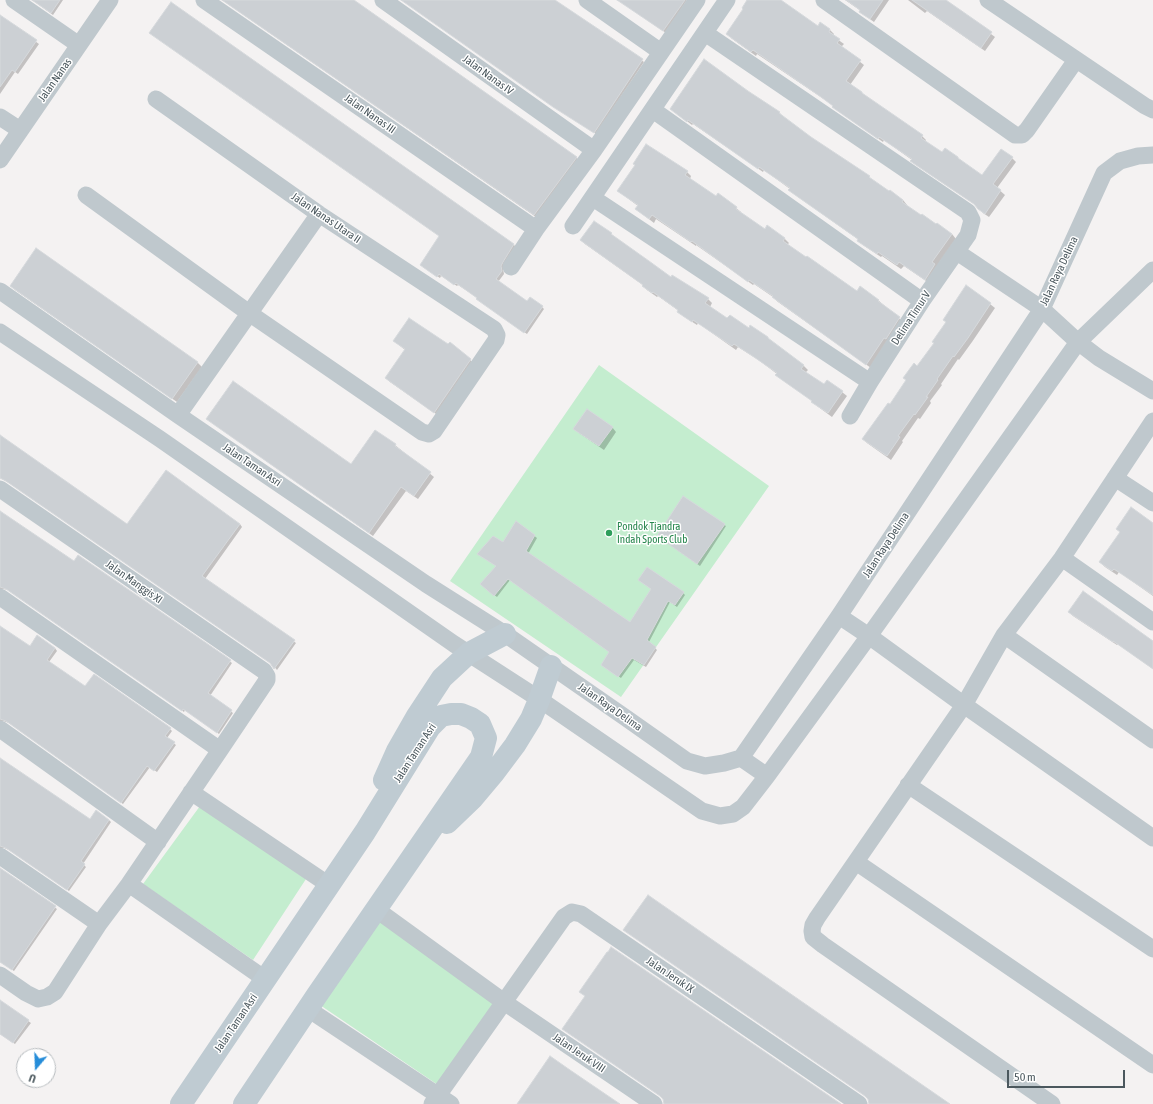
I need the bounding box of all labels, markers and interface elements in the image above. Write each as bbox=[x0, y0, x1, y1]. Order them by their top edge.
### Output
street label: Jalan Nanas IV bbox=[460, 52, 516, 98]
street label: Jalan Nanas bbox=[35, 56, 75, 104]
street label: Jalan Nanas III bbox=[342, 92, 398, 136]
street label: Jalan Nanas Utara II bbox=[289, 190, 363, 246]
street label: Jalan Raya Delima bbox=[1037, 234, 1081, 308]
street label: Delima Timur V bbox=[889, 289, 933, 347]
street label: Jalan Taman Asri bbox=[220, 441, 284, 489]
street label: Jalan Raya Delima bbox=[860, 510, 912, 580]
place label: Pondok Tjandra Indah Sports Club bbox=[617, 520, 687, 546]
marker: Pondok Tjandra Indah Sports Club bbox=[604, 528, 614, 538]
street label: Jalan Manggis XI bbox=[103, 558, 165, 606]
street label: Jalan Raya Delima bbox=[576, 680, 644, 734]
street label: Jalan Taman Asri bbox=[391, 721, 439, 785]
street label: Jalan Jeruk IX bbox=[644, 954, 696, 996]
street label: Jalan Taman Asri bbox=[212, 991, 260, 1055]
street label: Jalan Jeruk VIII bbox=[550, 1031, 608, 1075]
north arrow bbox=[16, 1048, 56, 1088]
scale bar bbox=[1009, 1062, 1127, 1088]
text: 50 m bbox=[1014, 1070, 1036, 1084]
text: U bbox=[27, 1072, 37, 1085]

